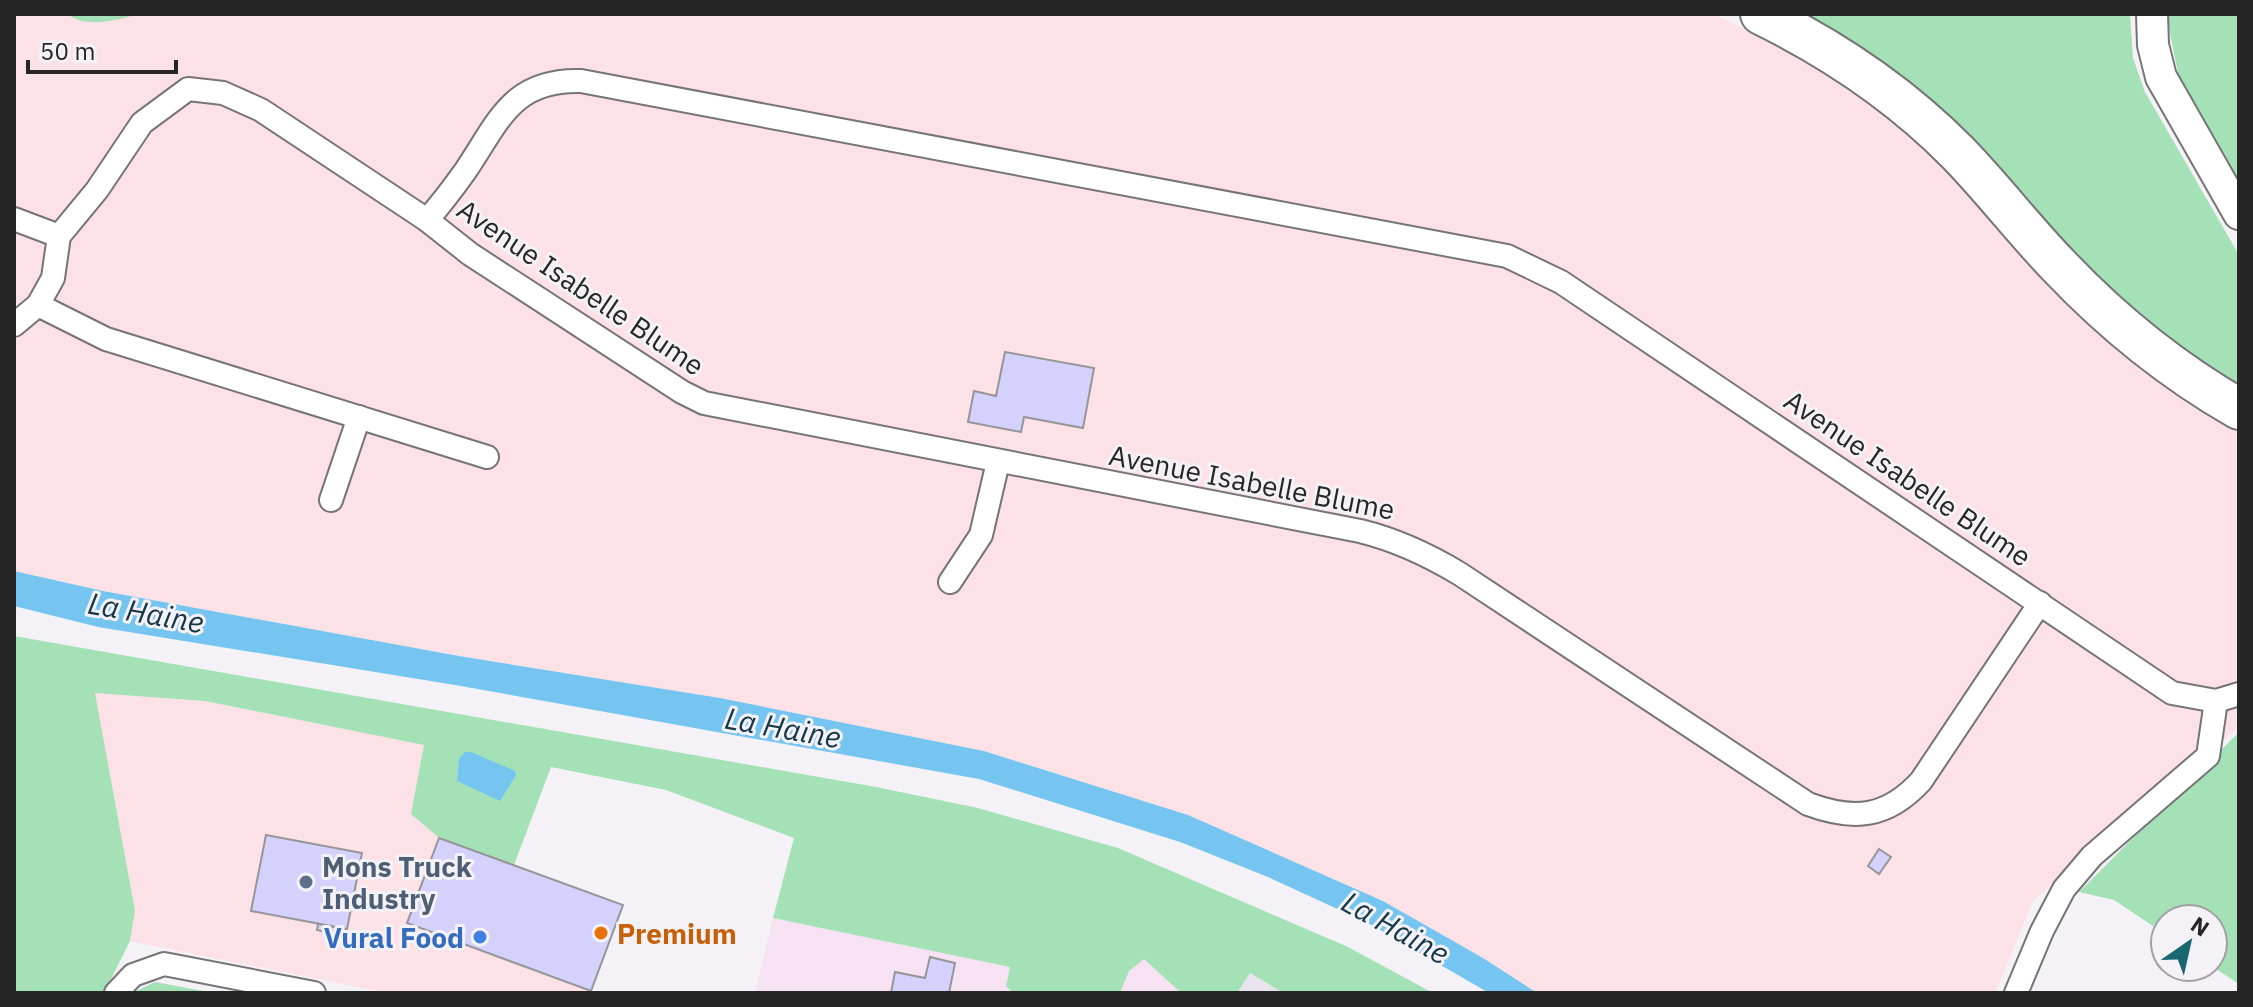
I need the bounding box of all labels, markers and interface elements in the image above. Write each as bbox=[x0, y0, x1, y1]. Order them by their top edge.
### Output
scale bar bbox=[28, 24, 176, 74]
text: 50 m bbox=[40, 35, 95, 67]
street label: Avenue Isabelle Blume bbox=[450, 191, 712, 383]
street label: Avenue Isabelle Blume bbox=[1777, 382, 2039, 574]
street label: Avenue Isabelle Blume bbox=[1106, 436, 1398, 528]
water label: La Haine bbox=[85, 583, 207, 641]
water label: La Haine bbox=[722, 698, 844, 756]
place label: Mons Truck Industry bbox=[322, 848, 473, 917]
marker: Mons Truck Industry bbox=[297, 873, 315, 891]
water label: La Haine bbox=[1335, 882, 1457, 972]
north arrow bbox=[2149, 903, 2229, 983]
text: N bbox=[2186, 910, 2215, 942]
place label: Premium bbox=[617, 915, 737, 952]
place label: Vural Food bbox=[324, 919, 464, 956]
marker: Premium bbox=[592, 924, 610, 942]
marker: Vural Food bbox=[471, 928, 489, 946]

